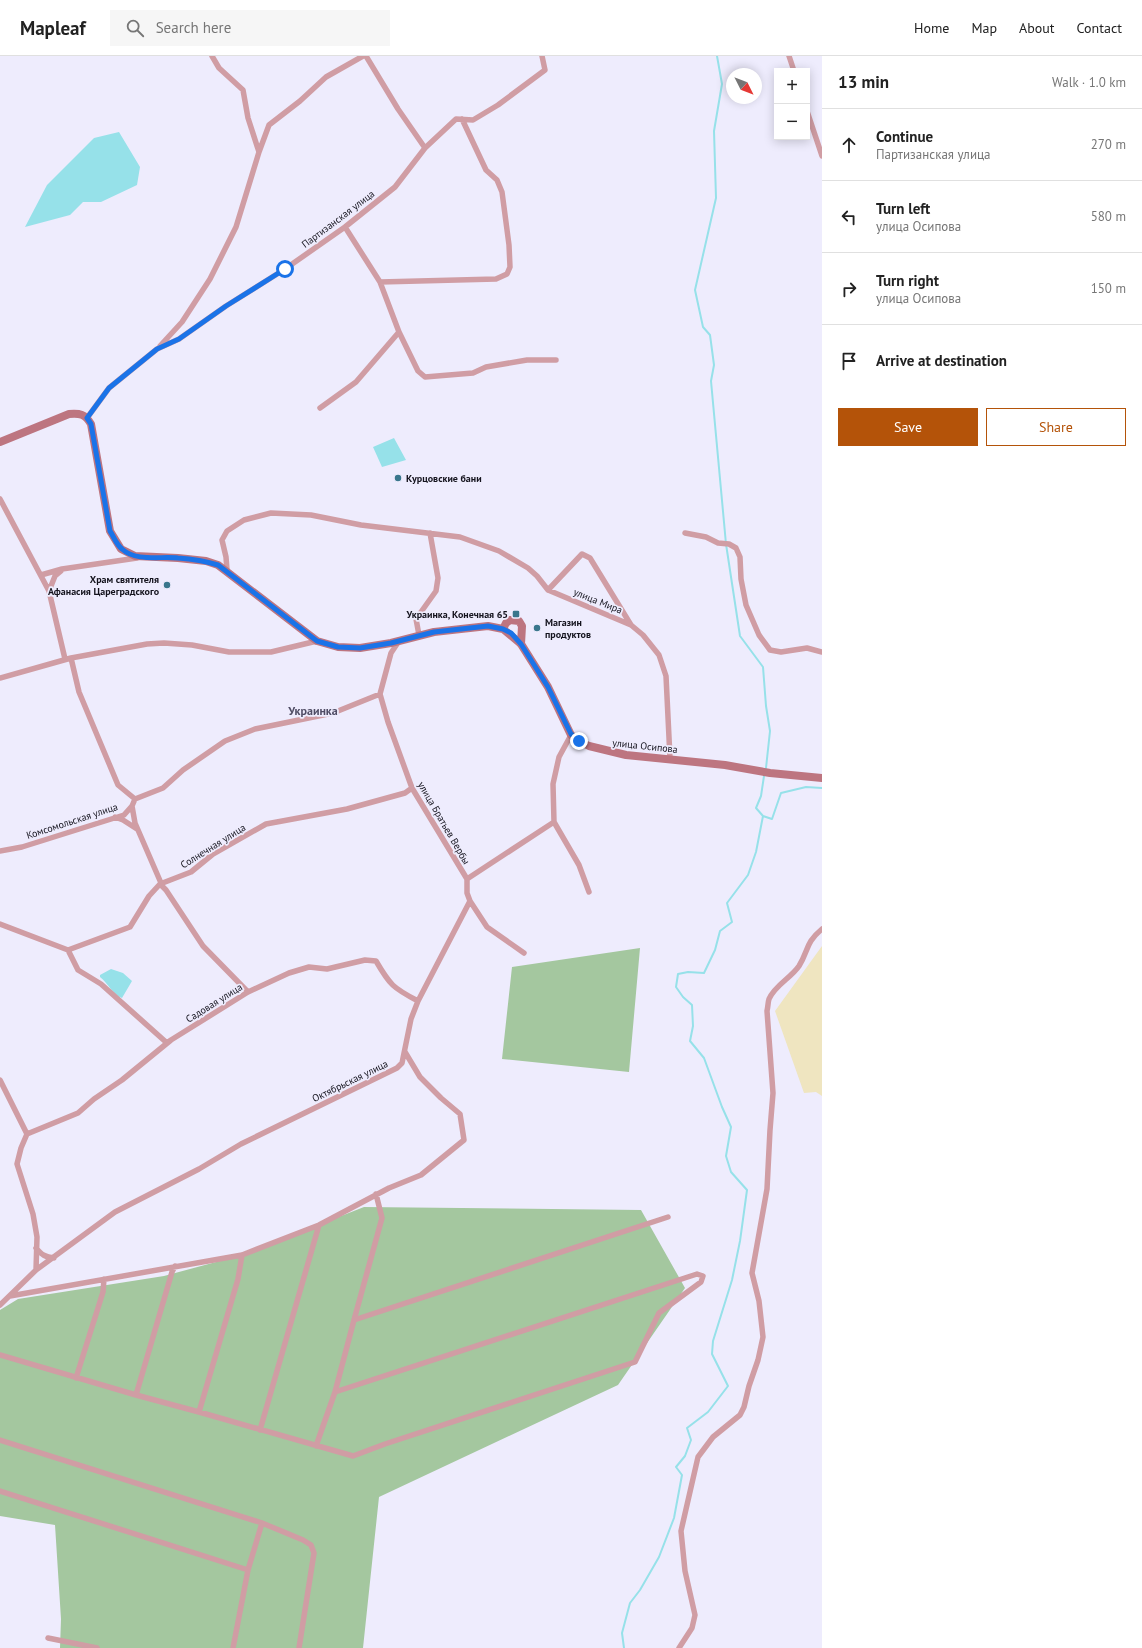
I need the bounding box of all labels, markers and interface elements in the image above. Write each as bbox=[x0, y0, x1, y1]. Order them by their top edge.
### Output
search box bbox=[110, 10, 390, 46]
text: Mapleaf bbox=[20, 16, 86, 40]
icon: search bbox=[124, 17, 146, 39]
text: Search here bbox=[156, 18, 231, 37]
text: Home bbox=[914, 19, 949, 37]
text: Map bbox=[971, 19, 997, 37]
text: About bbox=[1019, 19, 1055, 37]
text: Contact bbox=[1077, 19, 1122, 37]
north arrow bbox=[726, 68, 762, 104]
map controls bbox=[774, 68, 810, 140]
button: + bbox=[774, 68, 810, 104]
text: 13 min bbox=[838, 71, 889, 93]
text: Walk · 1.0 km bbox=[1052, 74, 1126, 91]
button: − bbox=[774, 104, 810, 140]
text: Continue bbox=[876, 127, 933, 146]
icon: ahead bbox=[838, 134, 860, 156]
text: 270 m bbox=[1091, 136, 1126, 153]
text: Партизанская улица bbox=[876, 146, 991, 163]
street label: Партизанская улица bbox=[299, 187, 377, 251]
text: Turn left bbox=[876, 199, 930, 218]
icon: left bbox=[838, 206, 860, 228]
text: 580 m bbox=[1091, 208, 1126, 225]
text: улица Осипова bbox=[876, 218, 961, 235]
route start bbox=[276, 260, 294, 278]
text: Turn right bbox=[876, 271, 939, 290]
icon: right bbox=[838, 278, 860, 300]
text: 150 m bbox=[1091, 280, 1126, 297]
text: улица Осипова bbox=[876, 290, 961, 307]
icon: arrive bbox=[838, 350, 860, 372]
text: Arrive at destination bbox=[876, 351, 1007, 370]
button: Save bbox=[838, 408, 978, 446]
button: Share bbox=[986, 408, 1126, 446]
place label: Курцовские бани bbox=[406, 472, 482, 485]
marker: Курцовские бани bbox=[393, 473, 403, 483]
place label: Храм святителя Афанасия Цареградского bbox=[48, 573, 160, 598]
marker: Храм святителя Афанасия Цареградского bbox=[162, 580, 172, 590]
street label: улица Мира bbox=[572, 585, 625, 617]
place label: Украинка, Конечная 65 bbox=[406, 608, 508, 621]
marker: Украинка, Конечная 65 bbox=[511, 609, 521, 619]
place label: Магазин продуктов bbox=[545, 616, 591, 641]
marker: Магазин продуктов bbox=[532, 623, 542, 633]
district label: Украинка bbox=[287, 703, 338, 718]
route end bbox=[570, 732, 588, 750]
street label: улица Осипова bbox=[612, 736, 678, 756]
street label: улица Братьев Вербы bbox=[415, 779, 473, 867]
street label: Комсомольская улица bbox=[25, 800, 119, 842]
street label: Солнечная улица bbox=[178, 821, 248, 871]
street label: Садовая улица bbox=[183, 980, 245, 1026]
street label: Октябрьская улица bbox=[310, 1057, 390, 1105]

